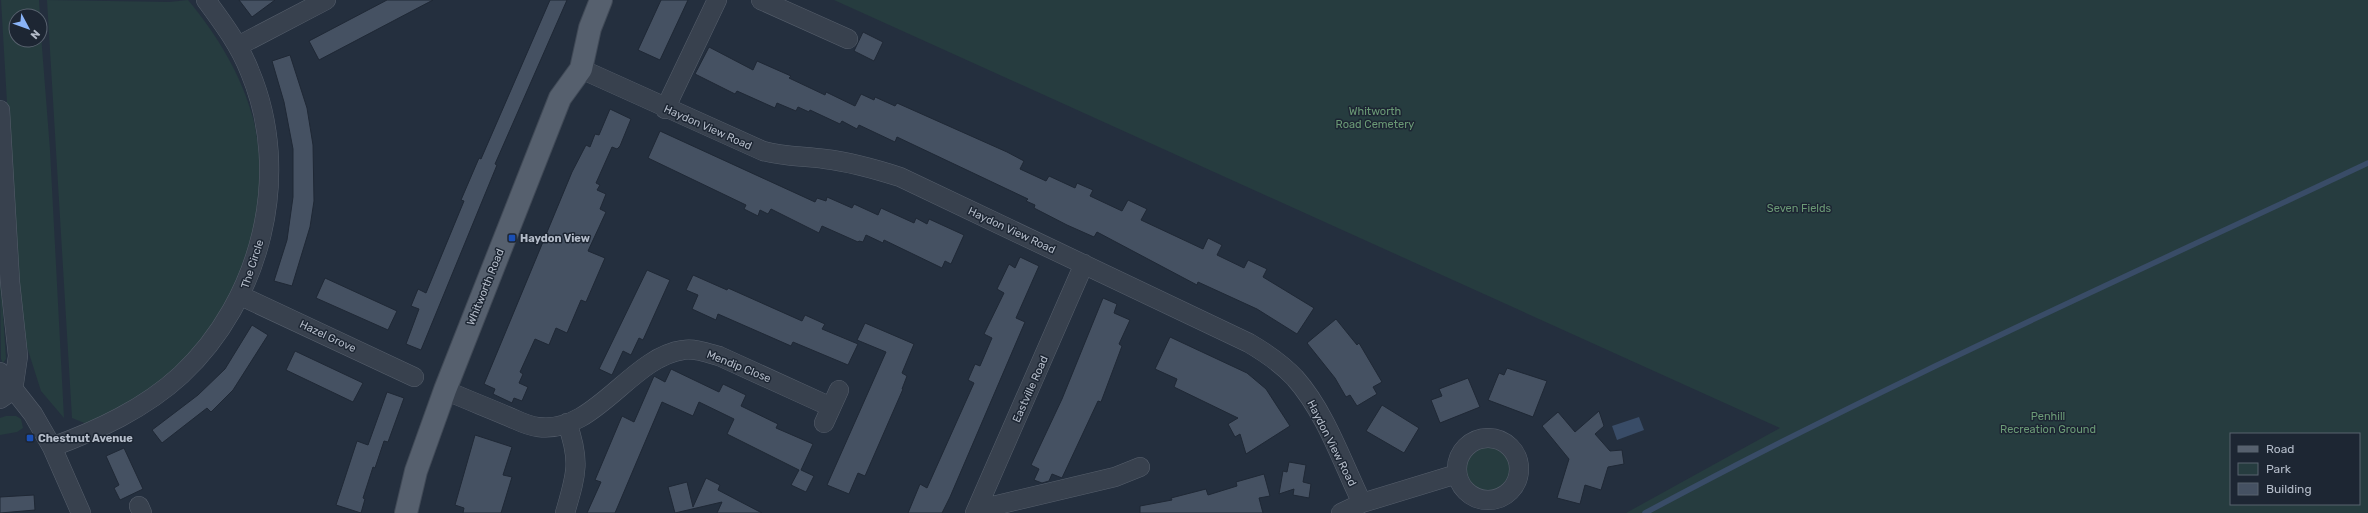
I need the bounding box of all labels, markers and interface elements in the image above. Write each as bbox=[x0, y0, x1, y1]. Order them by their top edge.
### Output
north arrow bbox=[8, 8, 48, 48]
text: N bbox=[28, 27, 43, 42]
street label: Haydon View Road bbox=[662, 102, 754, 153]
park label: Whitworth Road Cemetery bbox=[1336, 105, 1414, 131]
park label: Seven Fields bbox=[1767, 202, 1832, 215]
street label: Haydon View Road bbox=[966, 205, 1057, 256]
place label: Haydon View bbox=[520, 232, 590, 245]
marker: Haydon View bbox=[507, 233, 517, 243]
street label: The Circle bbox=[238, 238, 266, 290]
street label: Whitworth Road bbox=[464, 247, 507, 327]
street label: Hazel Grove bbox=[298, 318, 358, 355]
street label: Mendip Close bbox=[705, 348, 773, 385]
street label: Eastville Road bbox=[1010, 354, 1051, 425]
street label: Haydon View Road bbox=[1304, 398, 1359, 488]
park label: Penhill Recreation Ground bbox=[2000, 410, 2096, 436]
place label: Chestnut Avenue bbox=[38, 432, 133, 445]
marker: Chestnut Avenue bbox=[25, 433, 35, 443]
legend bbox=[2230, 433, 2360, 505]
text: Road bbox=[2266, 442, 2294, 456]
text: Park bbox=[2266, 462, 2292, 476]
text: Building bbox=[2266, 482, 2312, 496]

